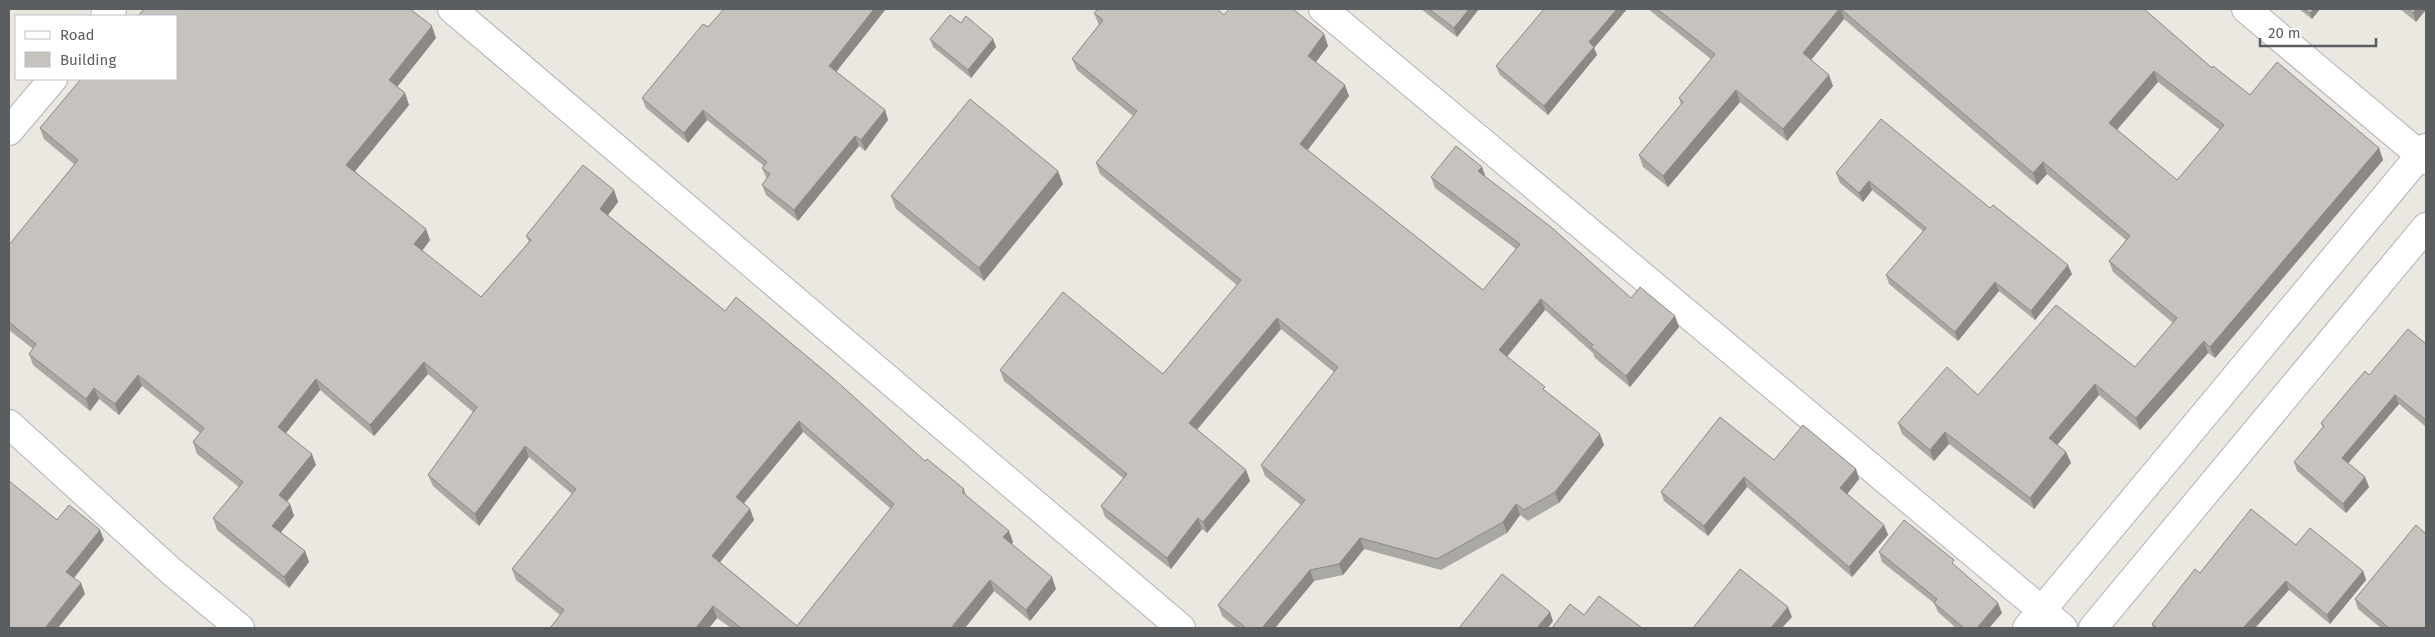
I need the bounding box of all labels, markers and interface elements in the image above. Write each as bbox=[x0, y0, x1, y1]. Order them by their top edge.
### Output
legend bbox=[15, 15, 178, 80]
scale bar bbox=[2260, 15, 2376, 47]
text: 20 m bbox=[2268, 24, 2301, 42]
text: Road bbox=[60, 26, 95, 44]
text: Building bbox=[60, 51, 116, 69]

